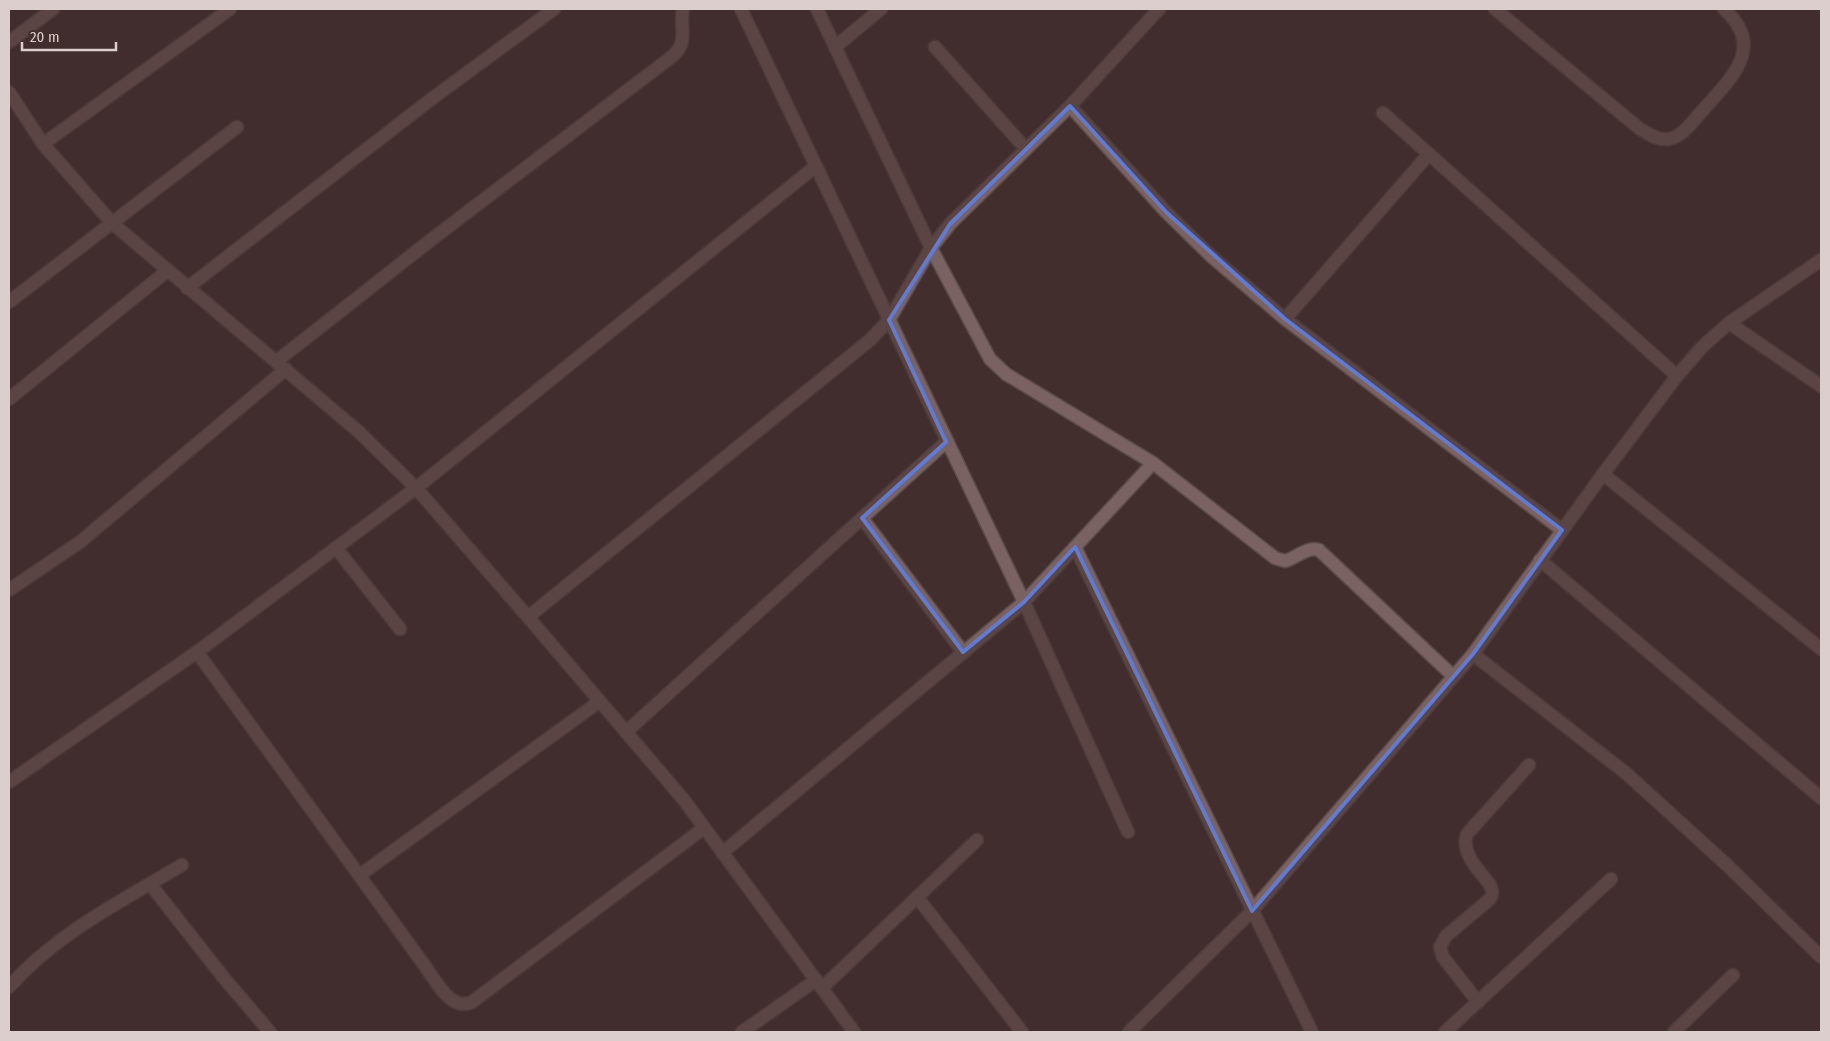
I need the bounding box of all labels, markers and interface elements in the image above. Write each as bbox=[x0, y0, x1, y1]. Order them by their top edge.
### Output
scale bar bbox=[22, 20, 116, 52]
text: 20 m bbox=[30, 28, 60, 46]

